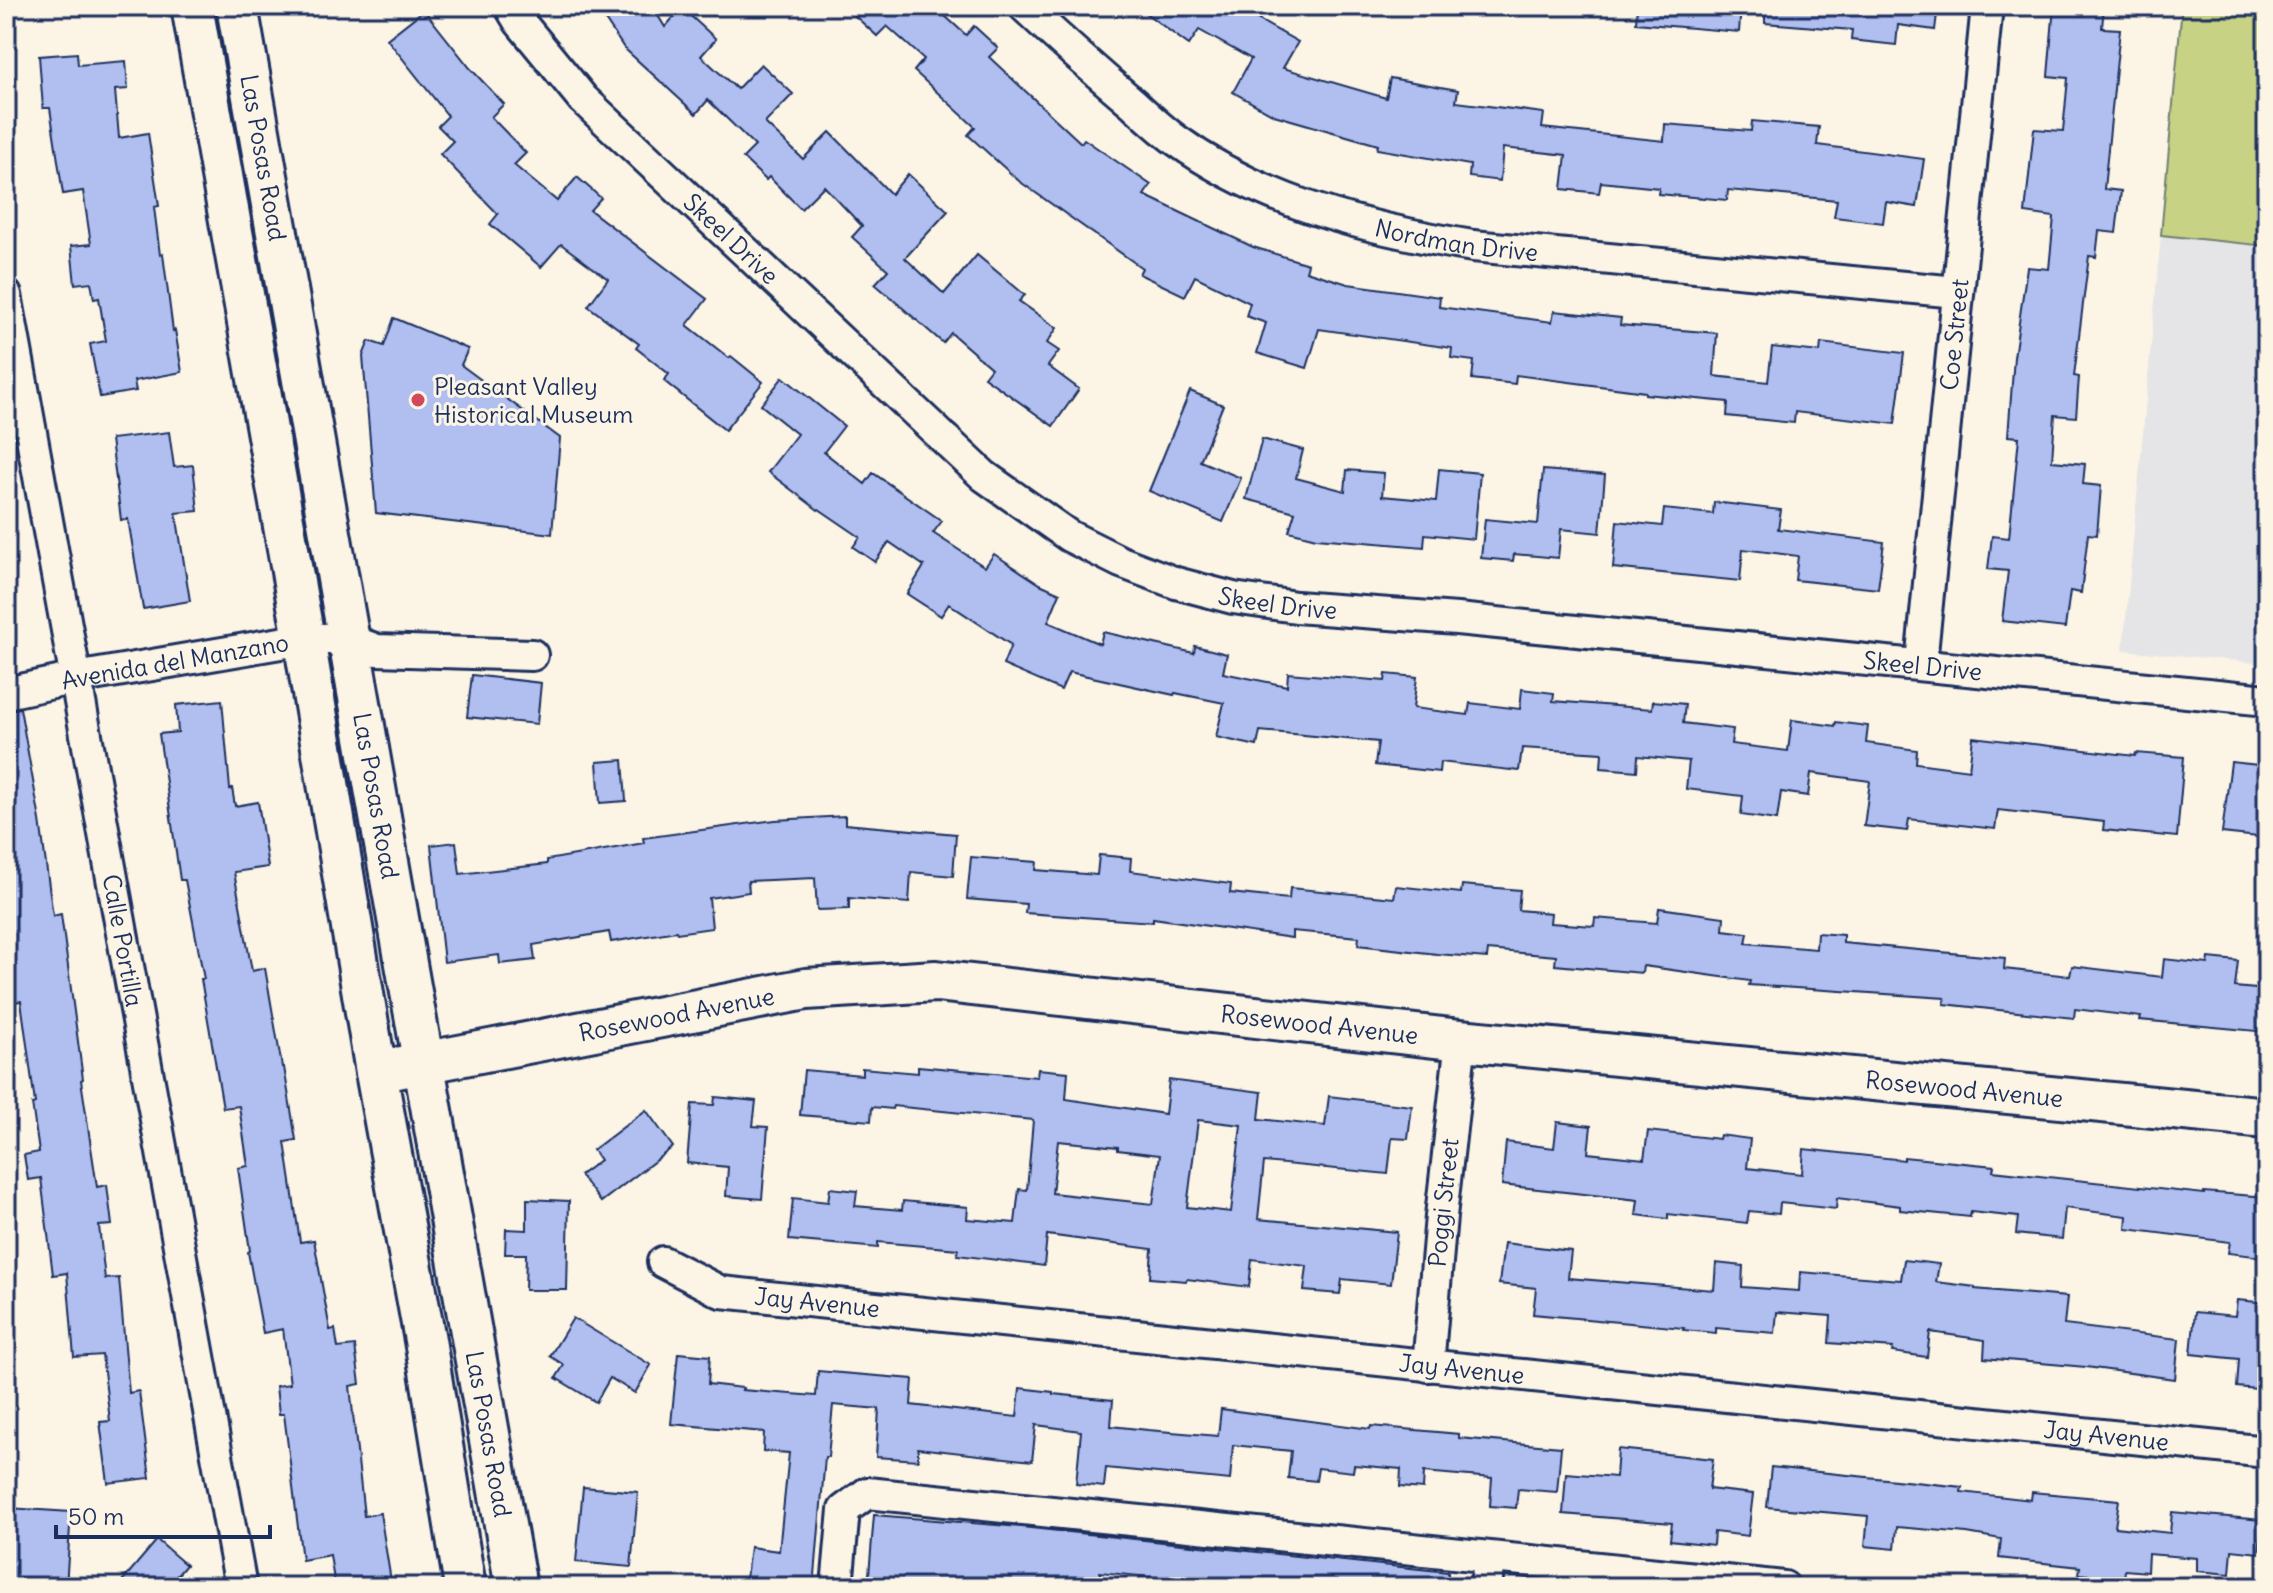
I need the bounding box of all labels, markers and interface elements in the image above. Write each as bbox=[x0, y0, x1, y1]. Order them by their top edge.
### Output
street label: Las Posas Road bbox=[234, 72, 293, 243]
street label: Skeel Drive bbox=[678, 187, 785, 290]
street label: Nordman Drive bbox=[1372, 212, 1540, 267]
street label: Coe Street bbox=[1933, 278, 1974, 392]
place label: Pleasant Valley Historical Museum bbox=[434, 371, 633, 429]
marker: Pleasant Valley Historical Museum bbox=[409, 391, 427, 409]
street label: Skeel Drive bbox=[1215, 580, 1338, 625]
street label: Avenida del Manzano bbox=[59, 627, 291, 696]
street label: Skeel Drive bbox=[1862, 645, 1984, 686]
street label: Las Posas Road bbox=[347, 710, 406, 881]
street label: Calle Portilla bbox=[97, 872, 150, 1009]
street label: Rosewood Avenue bbox=[576, 980, 777, 1048]
street label: Rosewood Avenue bbox=[1219, 998, 1420, 1050]
street label: Rosewood Avenue bbox=[1864, 1064, 2064, 1113]
street label: Poggi Street bbox=[1422, 1137, 1465, 1268]
street label: Jay Avenue bbox=[753, 1281, 881, 1323]
street label: Jay Avenue bbox=[1398, 1347, 1526, 1390]
street label: Las Posas Road bbox=[460, 1348, 518, 1519]
street label: Jay Avenue bbox=[2042, 1414, 2170, 1457]
scale bar bbox=[56, 1489, 270, 1539]
text: 50 m bbox=[68, 1501, 124, 1531]

